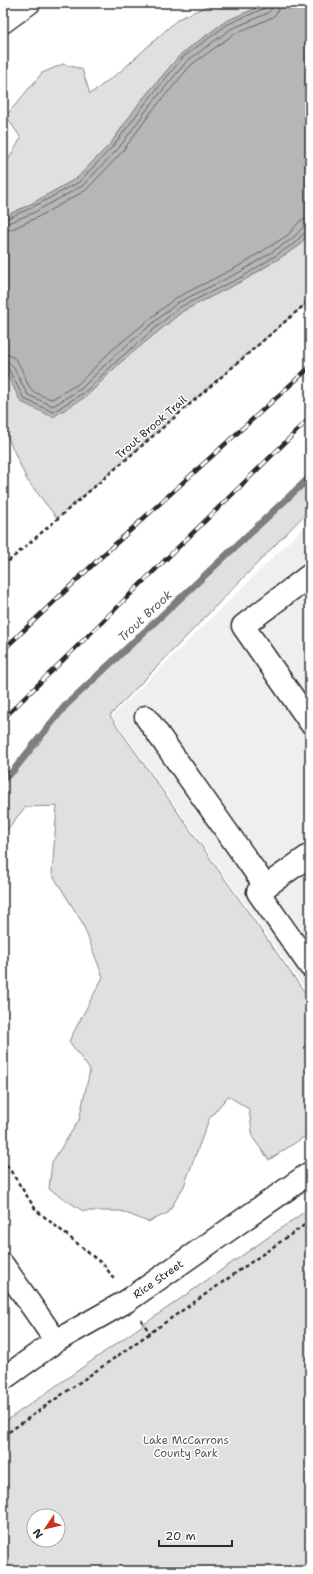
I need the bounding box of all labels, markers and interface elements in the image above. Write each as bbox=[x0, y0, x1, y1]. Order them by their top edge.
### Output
street label: Trout Brook Trail bbox=[113, 392, 191, 462]
water label: Trout Brook bbox=[114, 587, 176, 645]
street label: Rice Street bbox=[130, 1256, 187, 1302]
park label: Lake McCarrons County Park bbox=[143, 1433, 229, 1461]
north arrow bbox=[26, 1508, 66, 1548]
scale bar bbox=[159, 1522, 232, 1548]
text: N bbox=[29, 1525, 47, 1541]
text: 20 m bbox=[165, 1528, 196, 1544]

